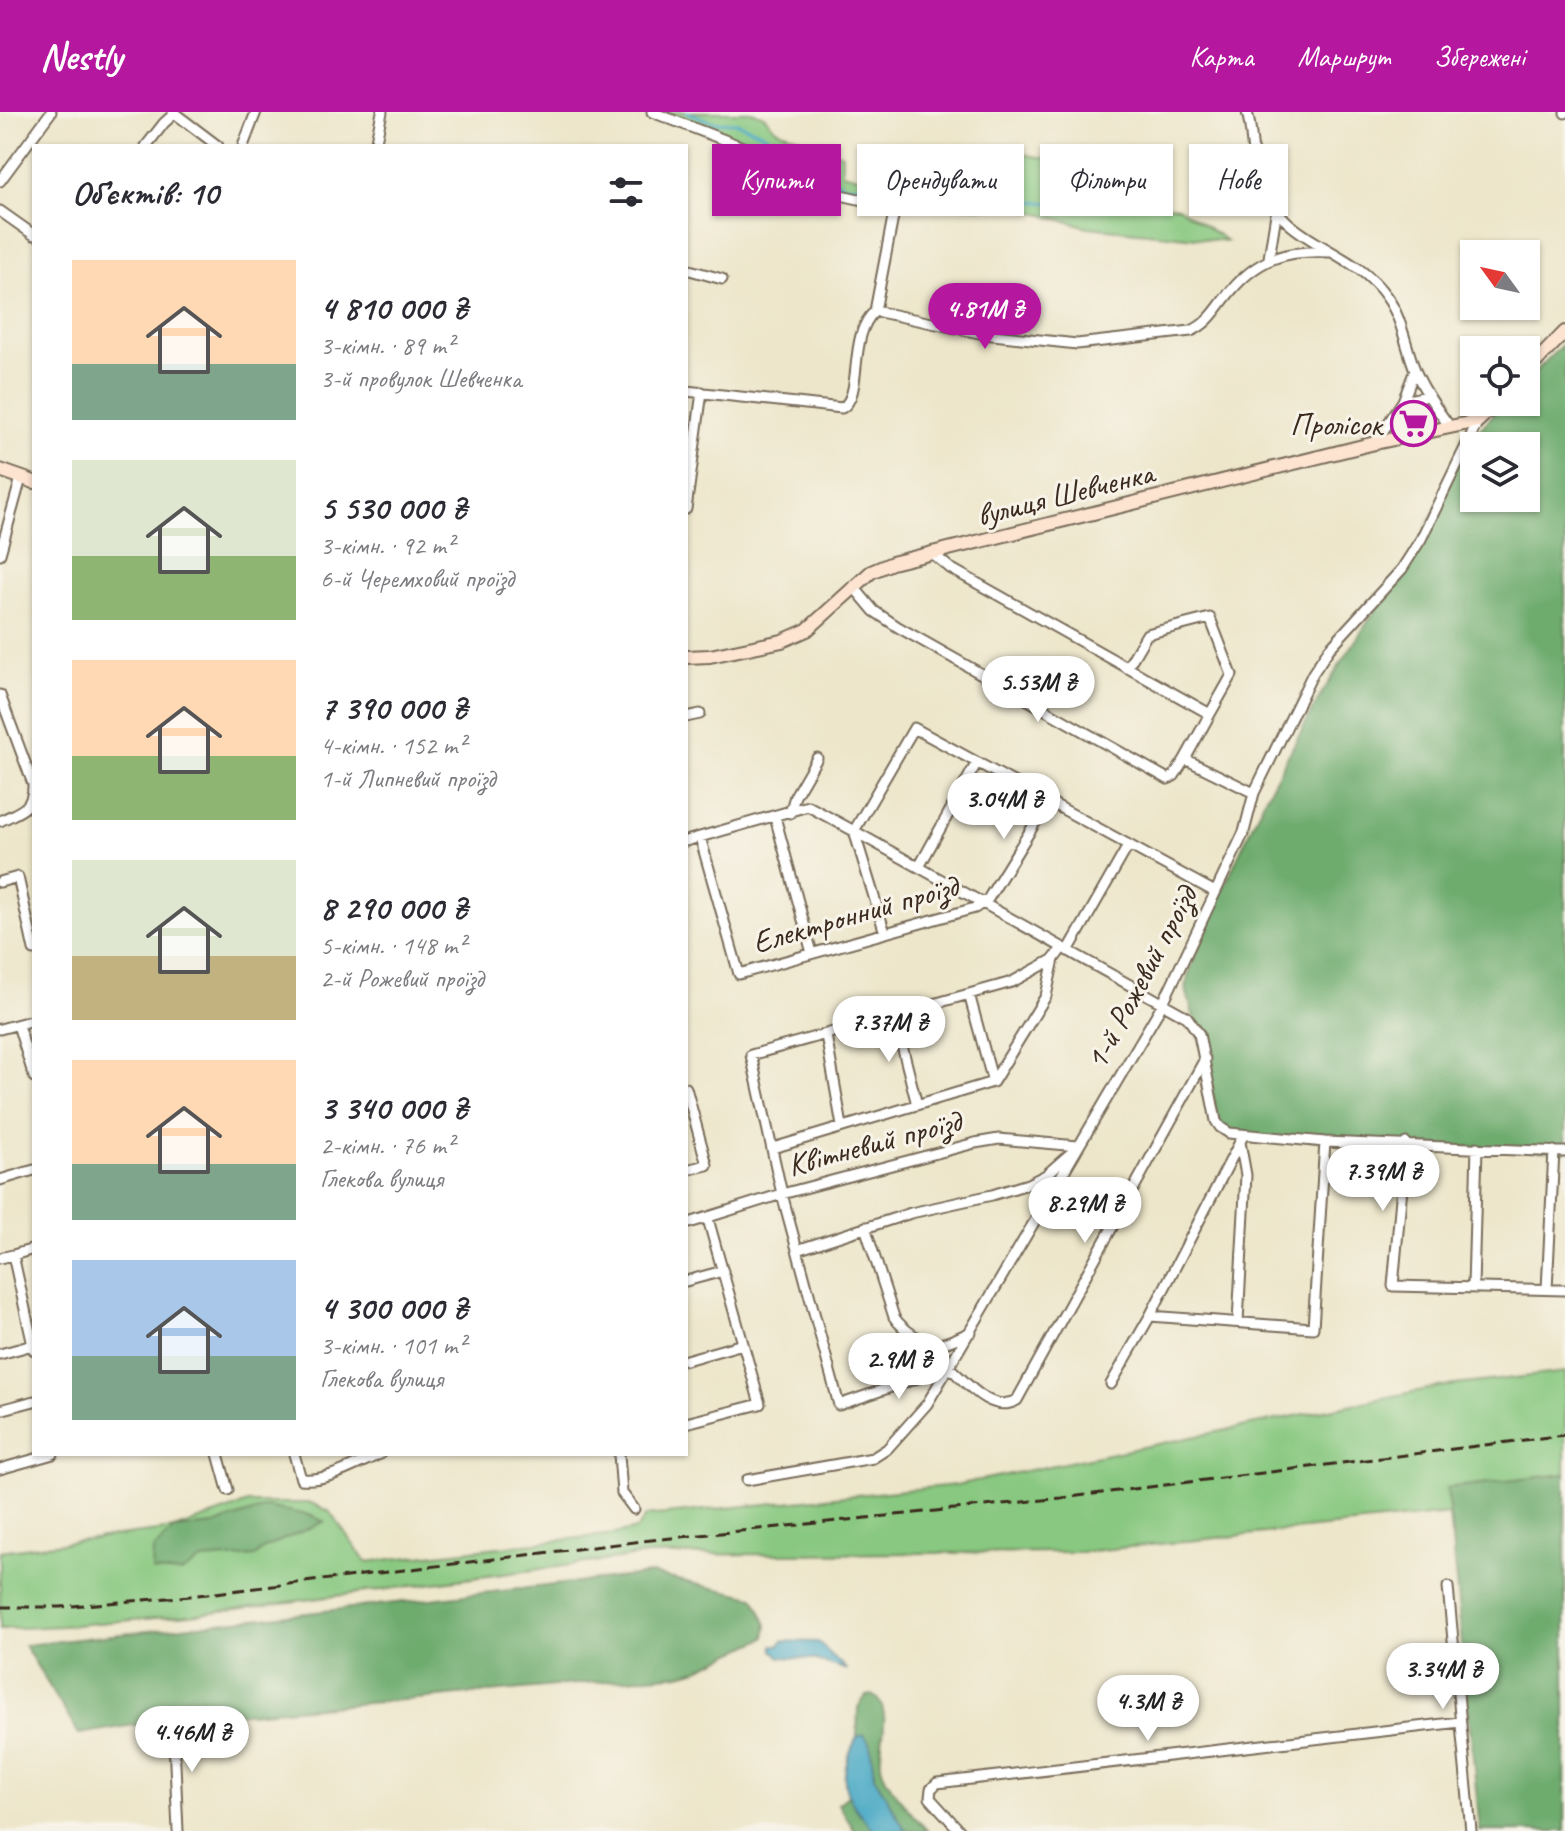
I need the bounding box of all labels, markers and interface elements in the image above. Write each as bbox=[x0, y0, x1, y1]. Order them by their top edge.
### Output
text: Nestly bbox=[40, 33, 122, 80]
text: Карта bbox=[1189, 39, 1253, 74]
text: Маршрут bbox=[1297, 39, 1390, 74]
text: Збережені bbox=[1434, 39, 1525, 74]
chip: Купити bbox=[712, 144, 841, 216]
chip: Орендувати bbox=[857, 144, 1024, 216]
chip: Фільтри bbox=[1040, 144, 1173, 216]
chip: Нове bbox=[1189, 144, 1288, 216]
icon: filters bbox=[604, 170, 648, 214]
text: Об’єктів: 10 bbox=[72, 171, 218, 214]
north arrow bbox=[1460, 240, 1540, 320]
map controls bbox=[1460, 240, 1540, 512]
pin: 4.81M ₴ bbox=[911, 283, 1059, 351]
text: 4 810 000 ₴ bbox=[320, 286, 467, 329]
icon: home bbox=[136, 292, 232, 388]
text: 4.81M ₴ bbox=[946, 292, 1024, 325]
text: 3-кімн. · 89 m² bbox=[320, 329, 454, 362]
button: locate bbox=[1460, 336, 1540, 416]
text: 3-й провулок Шевченка bbox=[320, 362, 521, 395]
supermarket icon: Пролісок bbox=[1389, 400, 1437, 448]
place label: Пролісок bbox=[1290, 404, 1384, 445]
button: layers bbox=[1460, 432, 1540, 512]
street label: вулиця Шевченка bbox=[972, 452, 1160, 536]
text: 5 530 000 ₴ bbox=[320, 486, 466, 529]
icon: home bbox=[136, 492, 232, 588]
text: 3-кімн. · 92 m² bbox=[320, 529, 454, 562]
text: 6-й Черемховий проїзд bbox=[320, 562, 514, 595]
pin: 5.53M ₴ bbox=[964, 656, 1112, 724]
text: 5.53M ₴ bbox=[1000, 665, 1076, 698]
text: 7 390 000 ₴ bbox=[320, 686, 467, 729]
icon: home bbox=[136, 692, 232, 788]
text: 4-кімн. · 152 m² bbox=[320, 729, 466, 762]
text: 1-й Липневий проїзд bbox=[320, 762, 495, 795]
pin: 3.04M ₴ bbox=[930, 773, 1078, 841]
text: 3.04M ₴ bbox=[965, 782, 1043, 815]
street label: Електронний проїзд bbox=[748, 864, 965, 963]
street label: 1-й Рожевий проїзд bbox=[1076, 877, 1208, 1077]
text: 8 290 000 ₴ bbox=[320, 886, 467, 929]
icon: home bbox=[136, 892, 232, 988]
text: 5-кімн. · 148 m² bbox=[320, 929, 466, 962]
text: 2-й Рожевий проїзд bbox=[320, 962, 484, 995]
pin: 7.37M ₴ bbox=[815, 996, 963, 1064]
text: 7.37M ₴ bbox=[850, 1005, 928, 1038]
text: 3 340 000 ₴ bbox=[320, 1086, 467, 1129]
icon: home bbox=[136, 1092, 232, 1188]
street label: Квітневий проїзд bbox=[783, 1099, 968, 1186]
text: 2-кімн. · 76 m² bbox=[320, 1129, 454, 1162]
pin: 7.39M ₴ bbox=[1309, 1145, 1457, 1213]
text: 7.39M ₴ bbox=[1344, 1154, 1422, 1187]
text: Глекова вулиця bbox=[320, 1162, 443, 1195]
pin: 8.29M ₴ bbox=[1011, 1177, 1159, 1245]
text: 8.29M ₴ bbox=[1046, 1186, 1124, 1219]
text: 4 300 000 ₴ bbox=[320, 1286, 467, 1329]
icon: home bbox=[136, 1292, 232, 1388]
text: 3-кімн. · 101 m² bbox=[320, 1329, 466, 1362]
pin: 2.9M ₴ bbox=[834, 1333, 964, 1401]
text: 2.9M ₴ bbox=[866, 1342, 932, 1375]
text: Глекова вулиця bbox=[320, 1362, 443, 1395]
pin: 3.34M ₴ bbox=[1369, 1643, 1517, 1711]
text: 3.34M ₴ bbox=[1404, 1652, 1482, 1685]
pin: 4.3M ₴ bbox=[1083, 1675, 1213, 1743]
text: 4.3M ₴ bbox=[1115, 1684, 1181, 1717]
pin: 4.46M ₴ bbox=[118, 1706, 266, 1774]
text: 4.46M ₴ bbox=[153, 1715, 231, 1748]

